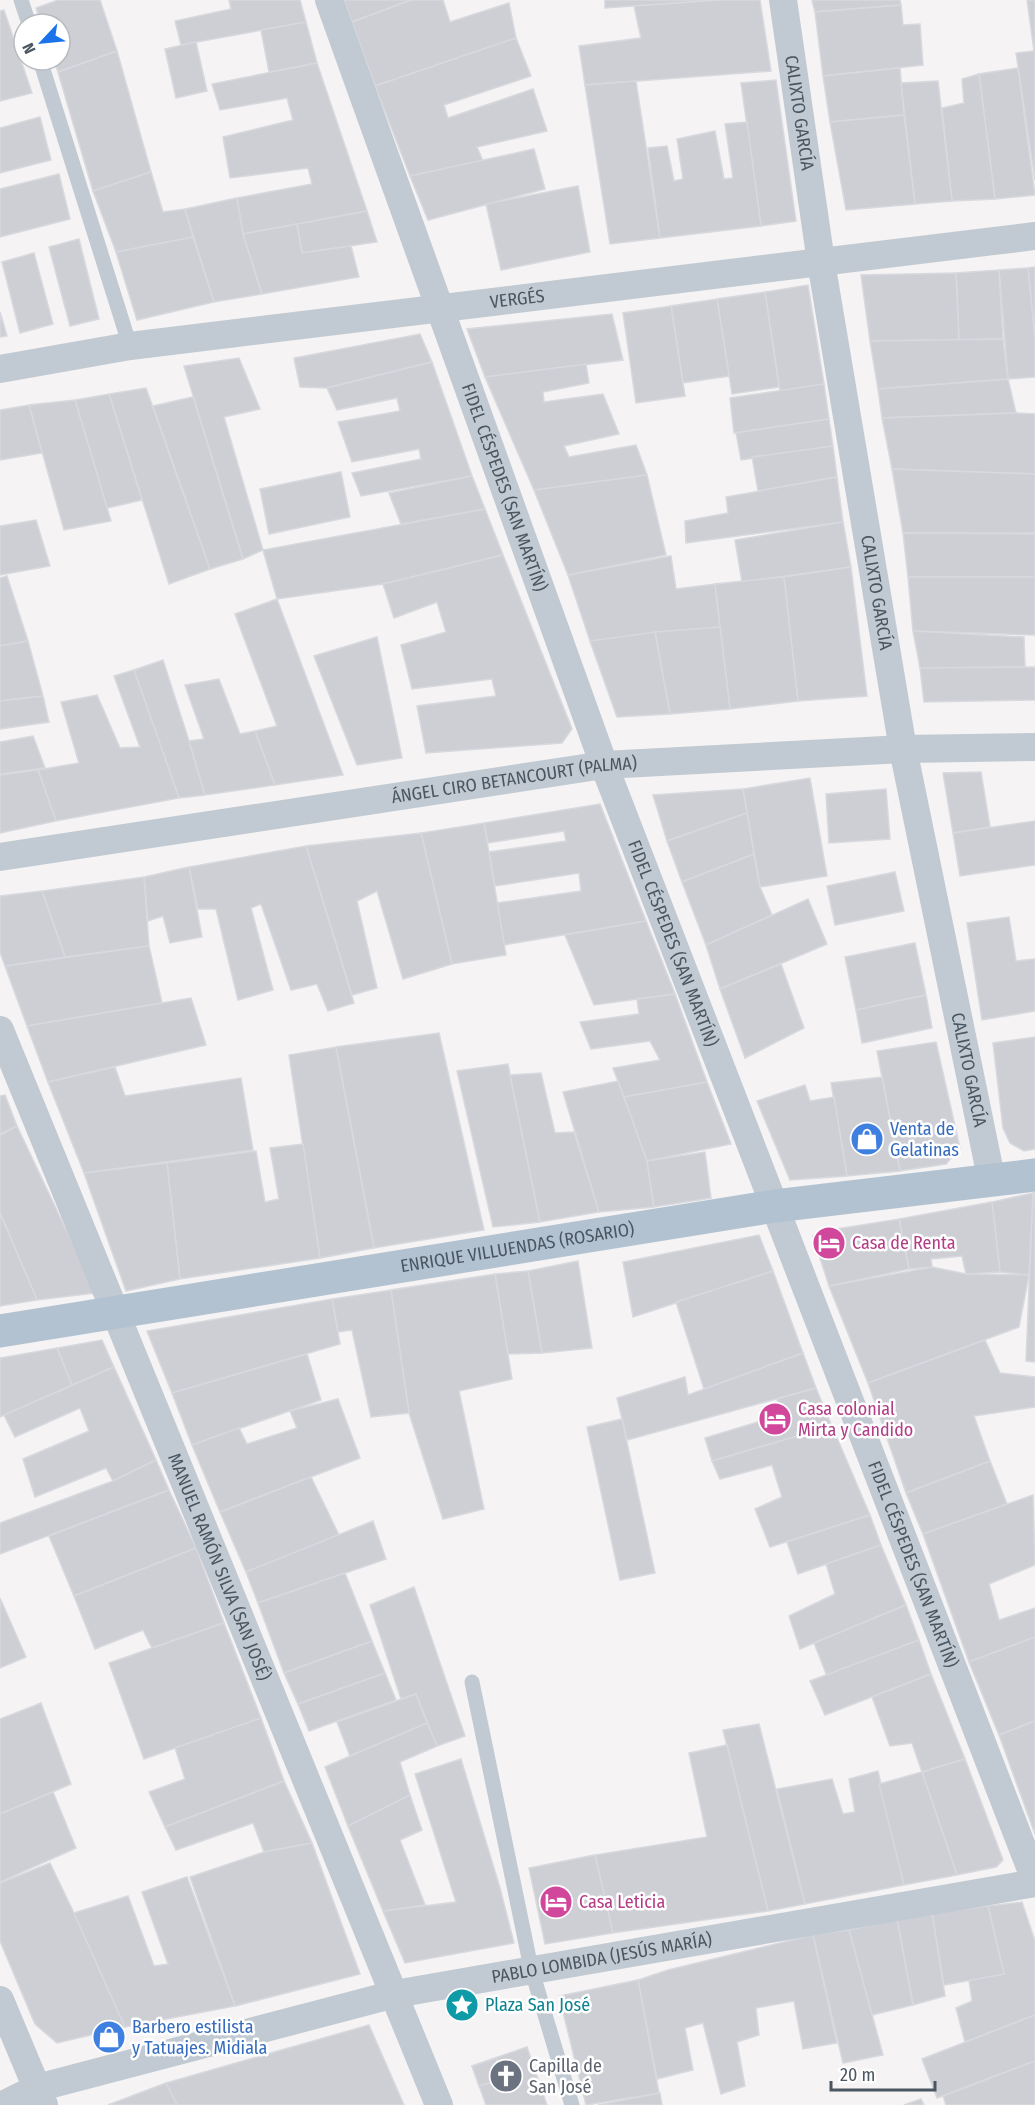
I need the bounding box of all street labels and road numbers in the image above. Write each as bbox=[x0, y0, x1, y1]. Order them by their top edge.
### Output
street label: CALIXTO GARCÍA bbox=[780, 54, 819, 172]
street label: VERGÉS bbox=[489, 285, 546, 313]
street label: FIDEL CÉSPEDES (SAN MARTÍN) bbox=[457, 380, 552, 595]
street label: CALIXTO GARCÍA bbox=[856, 533, 897, 652]
street label: ÁNGEL CIRO BETANCOURT (PALMA) bbox=[390, 752, 638, 808]
street label: FIDEL CÉSPEDES (SAN MARTÍN) bbox=[623, 837, 723, 1050]
street label: CALIXTO GARCÍA bbox=[946, 1011, 991, 1129]
street label: ENRIQUE VILLUENDAS (ROSARIO) bbox=[399, 1218, 636, 1277]
street label: MANUEL RAMÓN SILVA (SAN JOSÉ) bbox=[163, 1450, 276, 1684]
street label: FIDEL CÉSPEDES (SAN MARTÍN) bbox=[863, 1458, 963, 1671]
street label: PABLO LOMBIDA (JESÚS MARÍA) bbox=[490, 1928, 714, 1988]

